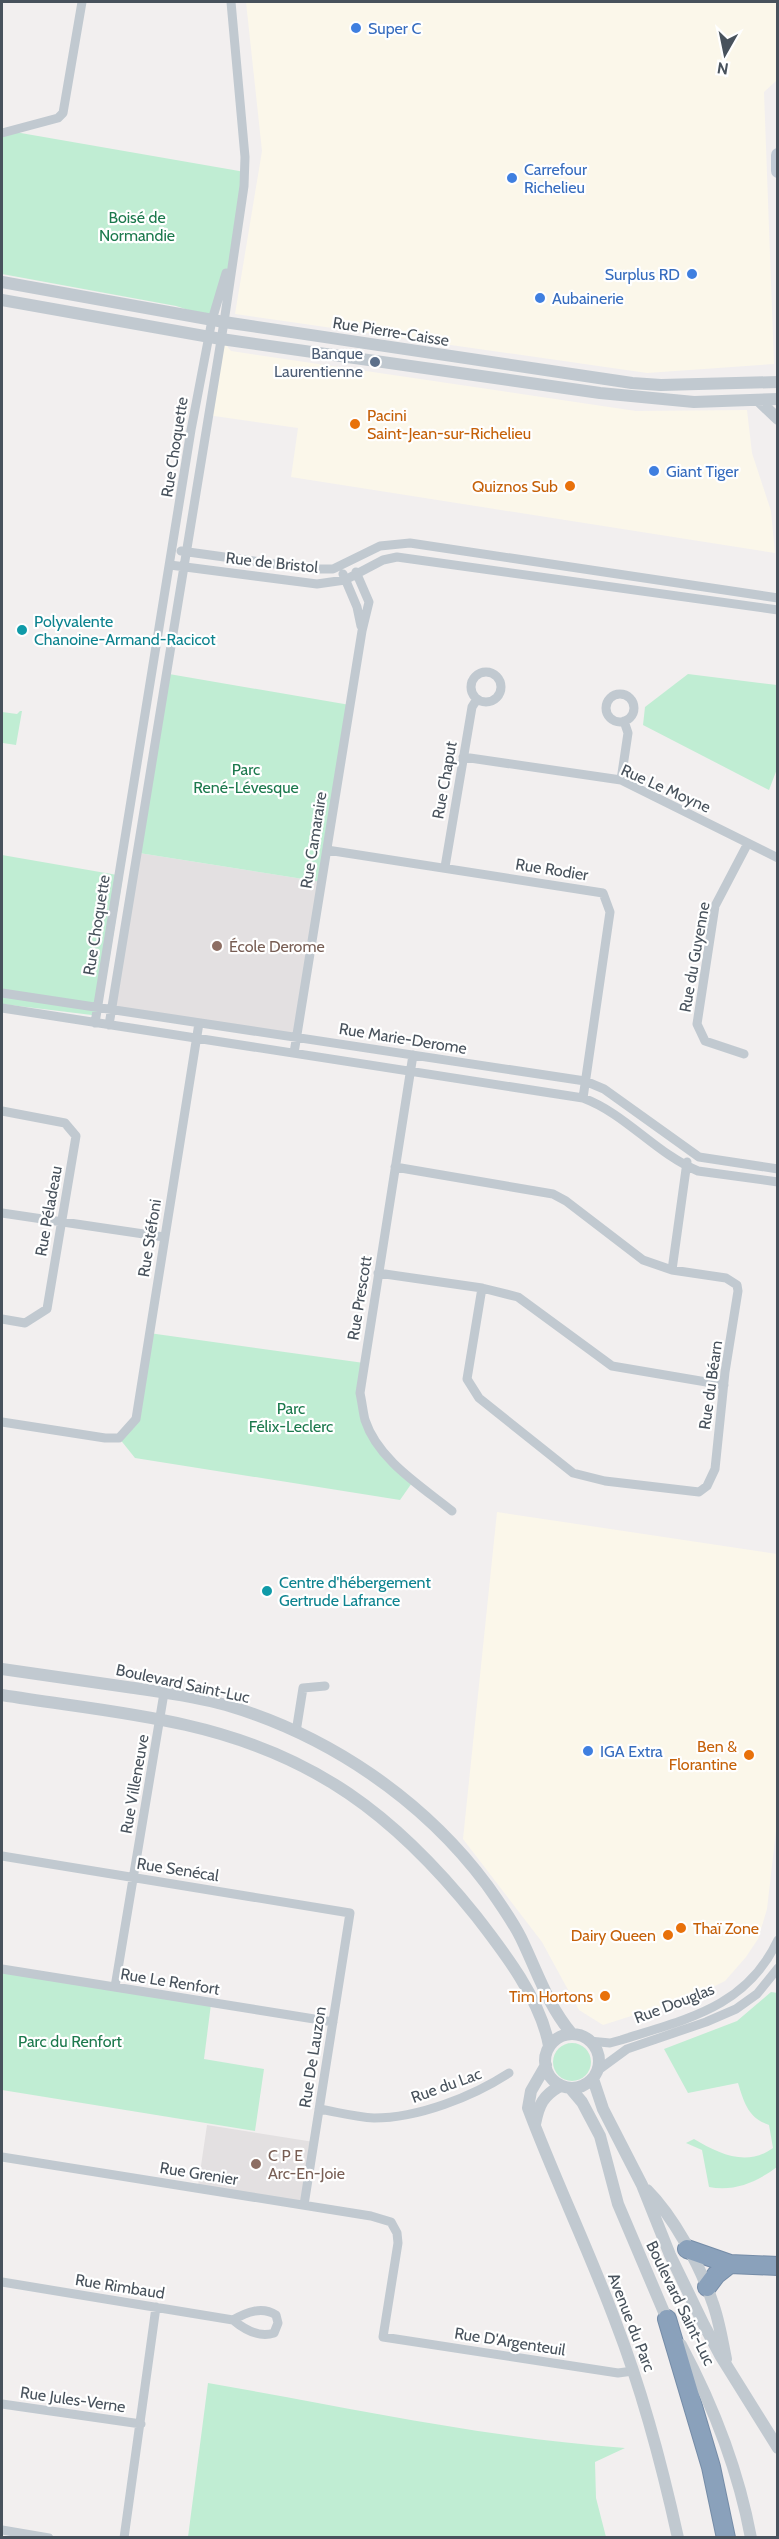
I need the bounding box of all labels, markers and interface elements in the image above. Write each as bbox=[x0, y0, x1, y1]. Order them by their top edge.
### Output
place label: Super C bbox=[368, 19, 421, 38]
marker: Super C bbox=[349, 21, 363, 35]
north arrow bbox=[695, 24, 755, 84]
text: N bbox=[716, 58, 730, 79]
place label: Carrefour Richelieu bbox=[524, 160, 588, 197]
marker: Carrefour Richelieu bbox=[505, 171, 519, 185]
park label: Boisé de Normandie bbox=[99, 208, 175, 245]
place label: Surplus RD bbox=[605, 265, 680, 284]
marker: Surplus RD bbox=[685, 267, 699, 281]
place label: Aubainerie bbox=[552, 289, 624, 308]
marker: Aubainerie bbox=[533, 291, 547, 305]
street label: Rue Pierre-Caisse bbox=[331, 313, 450, 350]
place label: Banque Laurentienne bbox=[274, 344, 363, 381]
marker: Banque Laurentienne bbox=[368, 355, 382, 369]
street label: Rue Choquette bbox=[157, 396, 192, 499]
place label: Pacini Saint-Jean-sur-Richelieu bbox=[367, 406, 531, 443]
marker: Pacini Saint-Jean-sur-Richelieu bbox=[348, 417, 362, 431]
place label: Giant Tiger bbox=[666, 462, 739, 481]
marker: Giant Tiger bbox=[647, 464, 661, 478]
place label: Quiznos Sub bbox=[472, 477, 558, 496]
marker: Quiznos Sub bbox=[563, 479, 577, 493]
street label: Rue de Bristol bbox=[225, 548, 319, 577]
place label: Polyvalente Chanoine-Armand-Racicot bbox=[34, 612, 216, 649]
marker: Polyvalente Chanoine-Armand-Racicot bbox=[15, 623, 29, 637]
street label: Rue Chaput bbox=[428, 739, 461, 820]
park label: Parc René-Lévesque bbox=[193, 760, 299, 797]
street label: Rue Le Moyne bbox=[618, 760, 713, 817]
street label: Rue Camaraire bbox=[296, 790, 331, 890]
street label: Rue Rodier bbox=[514, 854, 591, 885]
street label: Rue Choquette bbox=[79, 874, 114, 977]
street label: Rue du Guyenne bbox=[675, 900, 714, 1014]
place label: École Derome bbox=[229, 937, 325, 956]
marker: École Derome bbox=[210, 939, 224, 953]
street label: Rue Marie-Derome bbox=[338, 1019, 468, 1058]
street label: Rue Péladeau bbox=[31, 1164, 66, 1258]
street label: Rue Stéfoni bbox=[134, 1198, 165, 1278]
street label: Rue Prescott bbox=[343, 1254, 376, 1342]
street label: Rue du Béarn bbox=[695, 1339, 726, 1431]
park label: Parc Félix-Leclerc bbox=[249, 1399, 333, 1436]
place label: Centre d'hébergement Gertrude Lafrance bbox=[279, 1573, 431, 1610]
marker: Centre d'hébergement Gertrude Lafrance bbox=[260, 1584, 274, 1598]
street label: Boulevard Saint-Luc bbox=[114, 1660, 252, 1707]
street label: Rue Villeneuve bbox=[116, 1733, 153, 1835]
place label: Ben & Florantine bbox=[669, 1737, 737, 1774]
place label: IGA Extra bbox=[600, 1742, 663, 1761]
marker: IGA Extra bbox=[581, 1744, 595, 1758]
marker: Ben & Florantine bbox=[742, 1748, 756, 1762]
street label: Rue Senécal bbox=[135, 1854, 221, 1885]
place label: Thaï Zone bbox=[693, 1919, 759, 1938]
marker: Thaï Zone bbox=[674, 1921, 688, 1935]
place label: Dairy Queen bbox=[571, 1926, 656, 1945]
marker: Dairy Queen bbox=[661, 1928, 675, 1942]
street label: Rue Le Renfort bbox=[119, 1964, 221, 1999]
street label: Rue Douglas bbox=[631, 1979, 717, 2027]
place label: Tim Hortons bbox=[509, 1987, 593, 2006]
marker: Tim Hortons bbox=[598, 1989, 612, 2003]
street label: Rue De Lauzon bbox=[295, 2005, 330, 2109]
park label: Parc du Renfort bbox=[18, 2032, 123, 2051]
street label: Rue du Lac bbox=[408, 2064, 484, 2107]
place label: C P E Arc-En-Joie bbox=[268, 2146, 345, 2183]
marker: C P E Arc-En-Joie bbox=[249, 2157, 263, 2171]
street label: Rue Grenier bbox=[158, 2158, 240, 2189]
street label: Boulevard Saint-Luc bbox=[642, 2238, 719, 2369]
street label: Rue Rimbaud bbox=[74, 2270, 166, 2303]
street label: Avenue du Parc bbox=[604, 2270, 659, 2374]
street label: Rue D'Argenteuil bbox=[453, 2323, 567, 2360]
street label: Rue Jules-Verne bbox=[19, 2383, 127, 2416]

